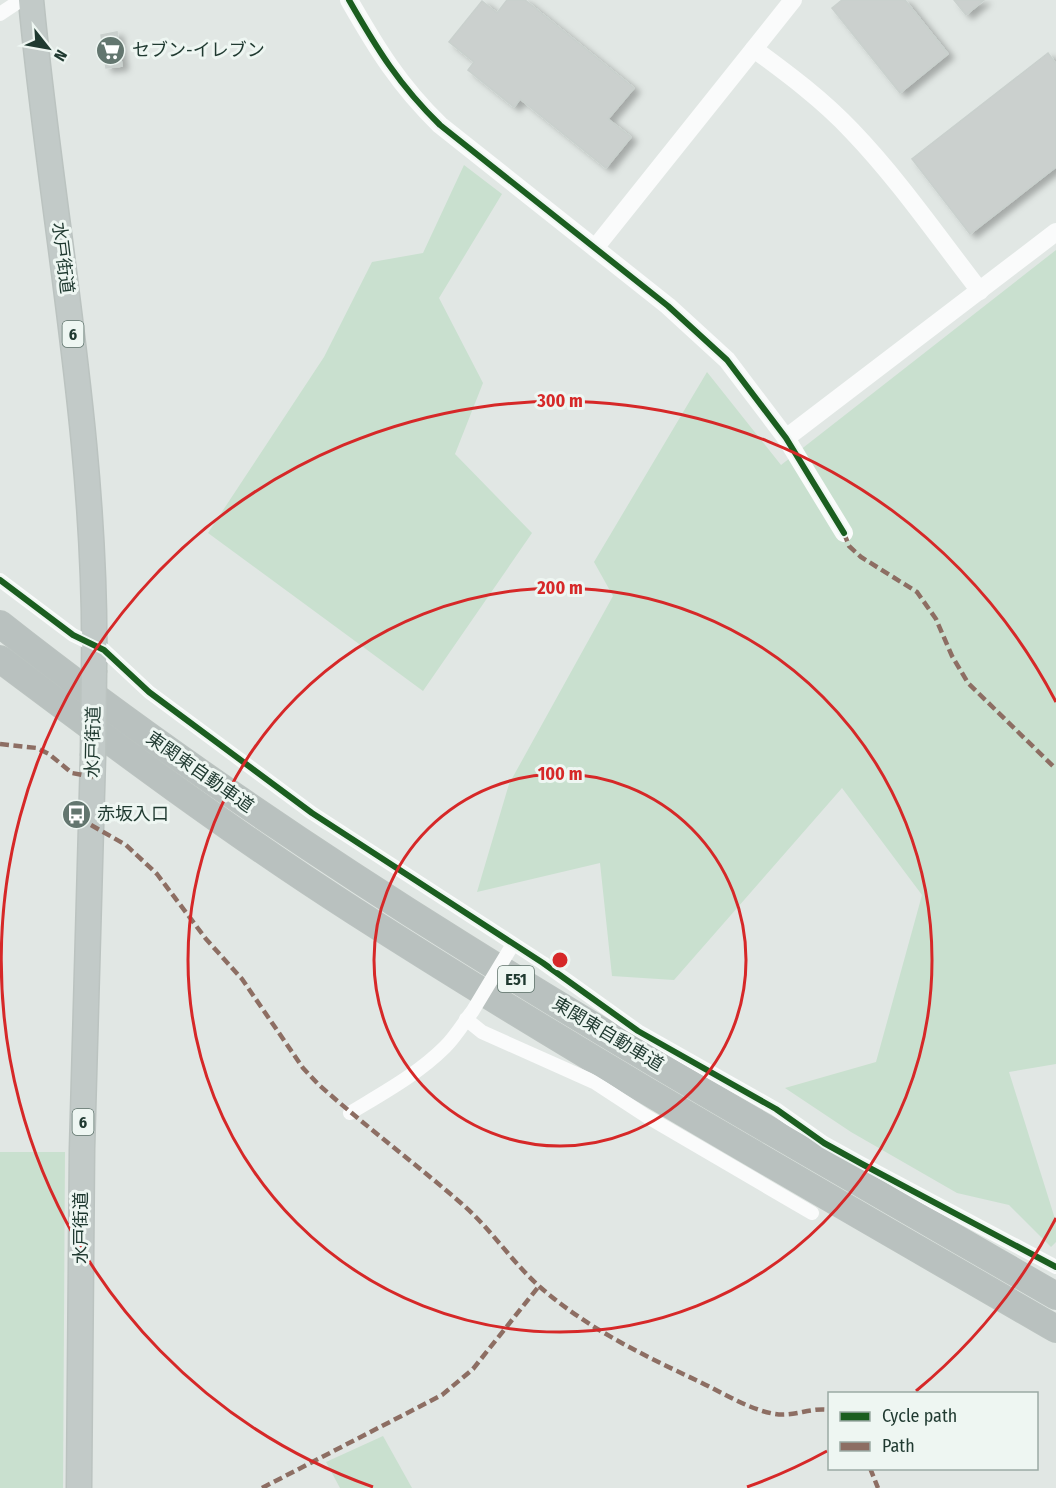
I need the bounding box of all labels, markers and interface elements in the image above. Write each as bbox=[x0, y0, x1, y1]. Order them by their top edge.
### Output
north arrow bbox=[18, 18, 78, 78]
supermarket icon: セブン-イレブン bbox=[95, 34, 127, 66]
place label: セブン-イレブン bbox=[132, 39, 265, 61]
text: N bbox=[50, 46, 71, 64]
street label: 水戸街道 bbox=[48, 221, 78, 295]
road number: 6 bbox=[62, 321, 84, 347]
text: 300 m bbox=[536, 390, 583, 412]
text: 200 m bbox=[536, 577, 583, 599]
street label: 水戸街道 bbox=[81, 706, 105, 778]
street label: 東関東自動車道 bbox=[142, 727, 258, 817]
text: 100 m bbox=[538, 763, 582, 785]
bus stop icon: 赤坂入口 bbox=[60, 798, 92, 830]
place label: 赤坂入口 bbox=[97, 803, 169, 825]
centre of rings bbox=[550, 950, 570, 970]
road number: E51 bbox=[498, 966, 534, 992]
street label: 東関東自動車道 bbox=[548, 992, 668, 1076]
road number: 6 bbox=[72, 1109, 94, 1135]
street label: 水戸街道 bbox=[70, 1192, 92, 1264]
legend bbox=[828, 1392, 1038, 1470]
text: Cycle path bbox=[882, 1405, 957, 1427]
text: Path bbox=[882, 1435, 915, 1457]

